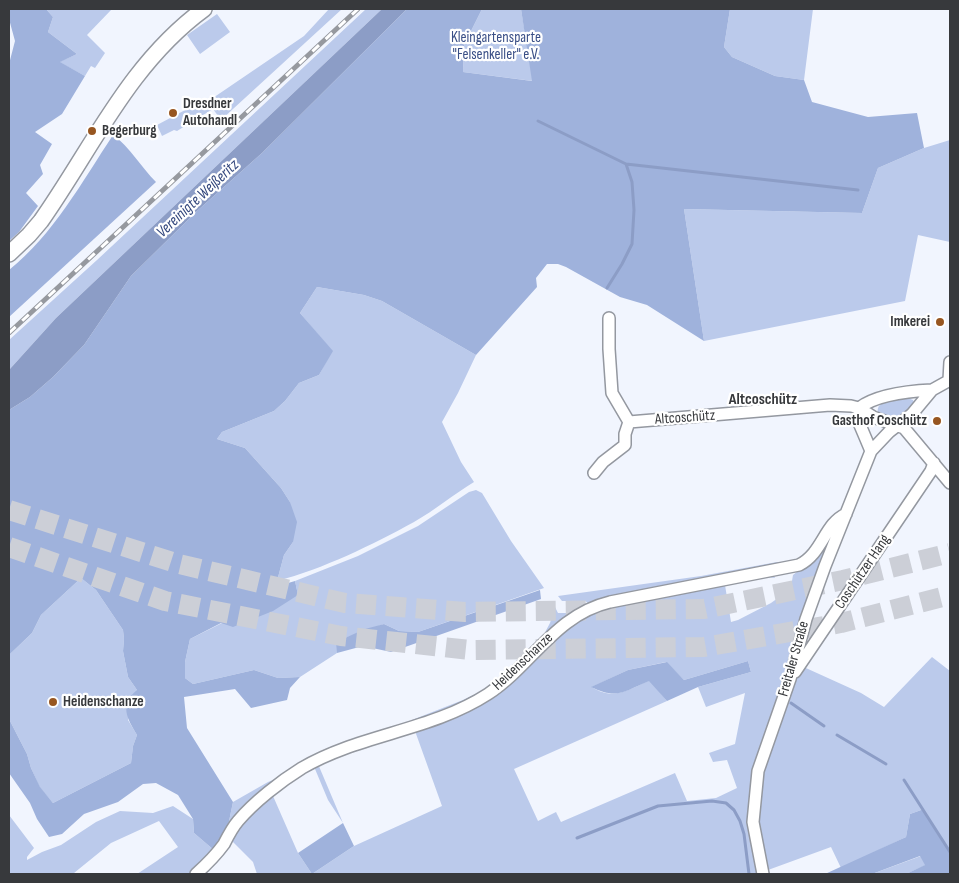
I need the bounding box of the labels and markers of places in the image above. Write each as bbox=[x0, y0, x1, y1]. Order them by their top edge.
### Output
place label: Dresdner Autohandl bbox=[183, 95, 237, 130]
marker: Dresdner Autohandl bbox=[167, 107, 179, 119]
place label: Begerburg bbox=[102, 122, 156, 140]
marker: Begerburg bbox=[86, 125, 98, 137]
place label: Imkerei bbox=[890, 313, 930, 331]
marker: Imkerei bbox=[934, 316, 946, 328]
place label: Gasthof Coschütz bbox=[832, 412, 927, 430]
marker: Gasthof Coschütz bbox=[931, 415, 943, 427]
place label: Heidenschanze bbox=[63, 693, 144, 711]
marker: Heidenschanze bbox=[47, 696, 59, 708]

